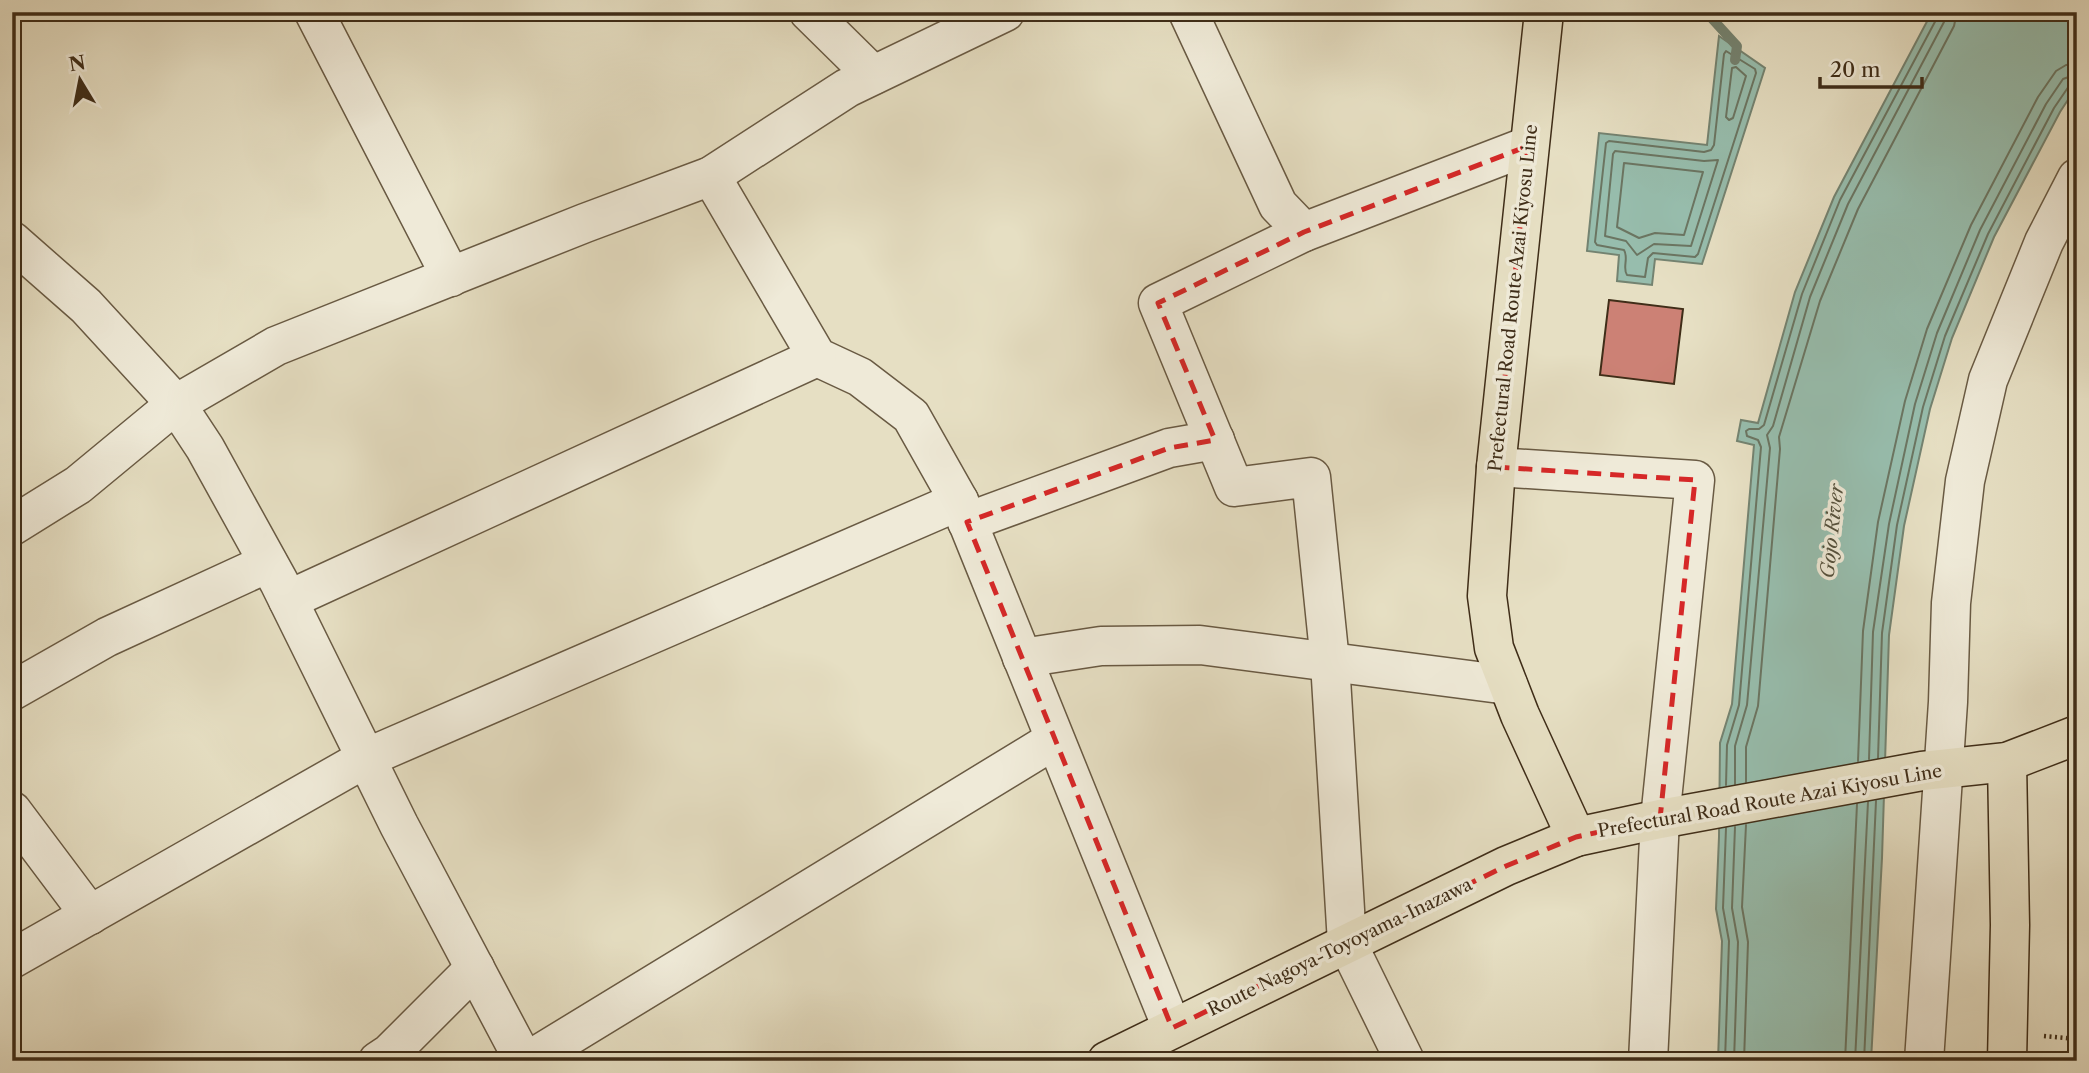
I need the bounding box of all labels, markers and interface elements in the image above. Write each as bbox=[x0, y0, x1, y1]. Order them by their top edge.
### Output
north arrow bbox=[46, 46, 116, 116]
scale bar bbox=[1820, 46, 1921, 90]
text: N bbox=[67, 51, 87, 77]
text: 20 m bbox=[1830, 57, 1881, 82]
street label: Prefectural Road Route Azai Kiyosu Line bbox=[1484, 123, 1542, 473]
water label: Gojo River bbox=[1816, 482, 1848, 579]
street label: Prefectural Road Route Azai Kiyosu Line bbox=[1596, 760, 1944, 842]
street label: Route Nagoya-Toyoyama-Inazawa bbox=[1204, 873, 1476, 1021]

